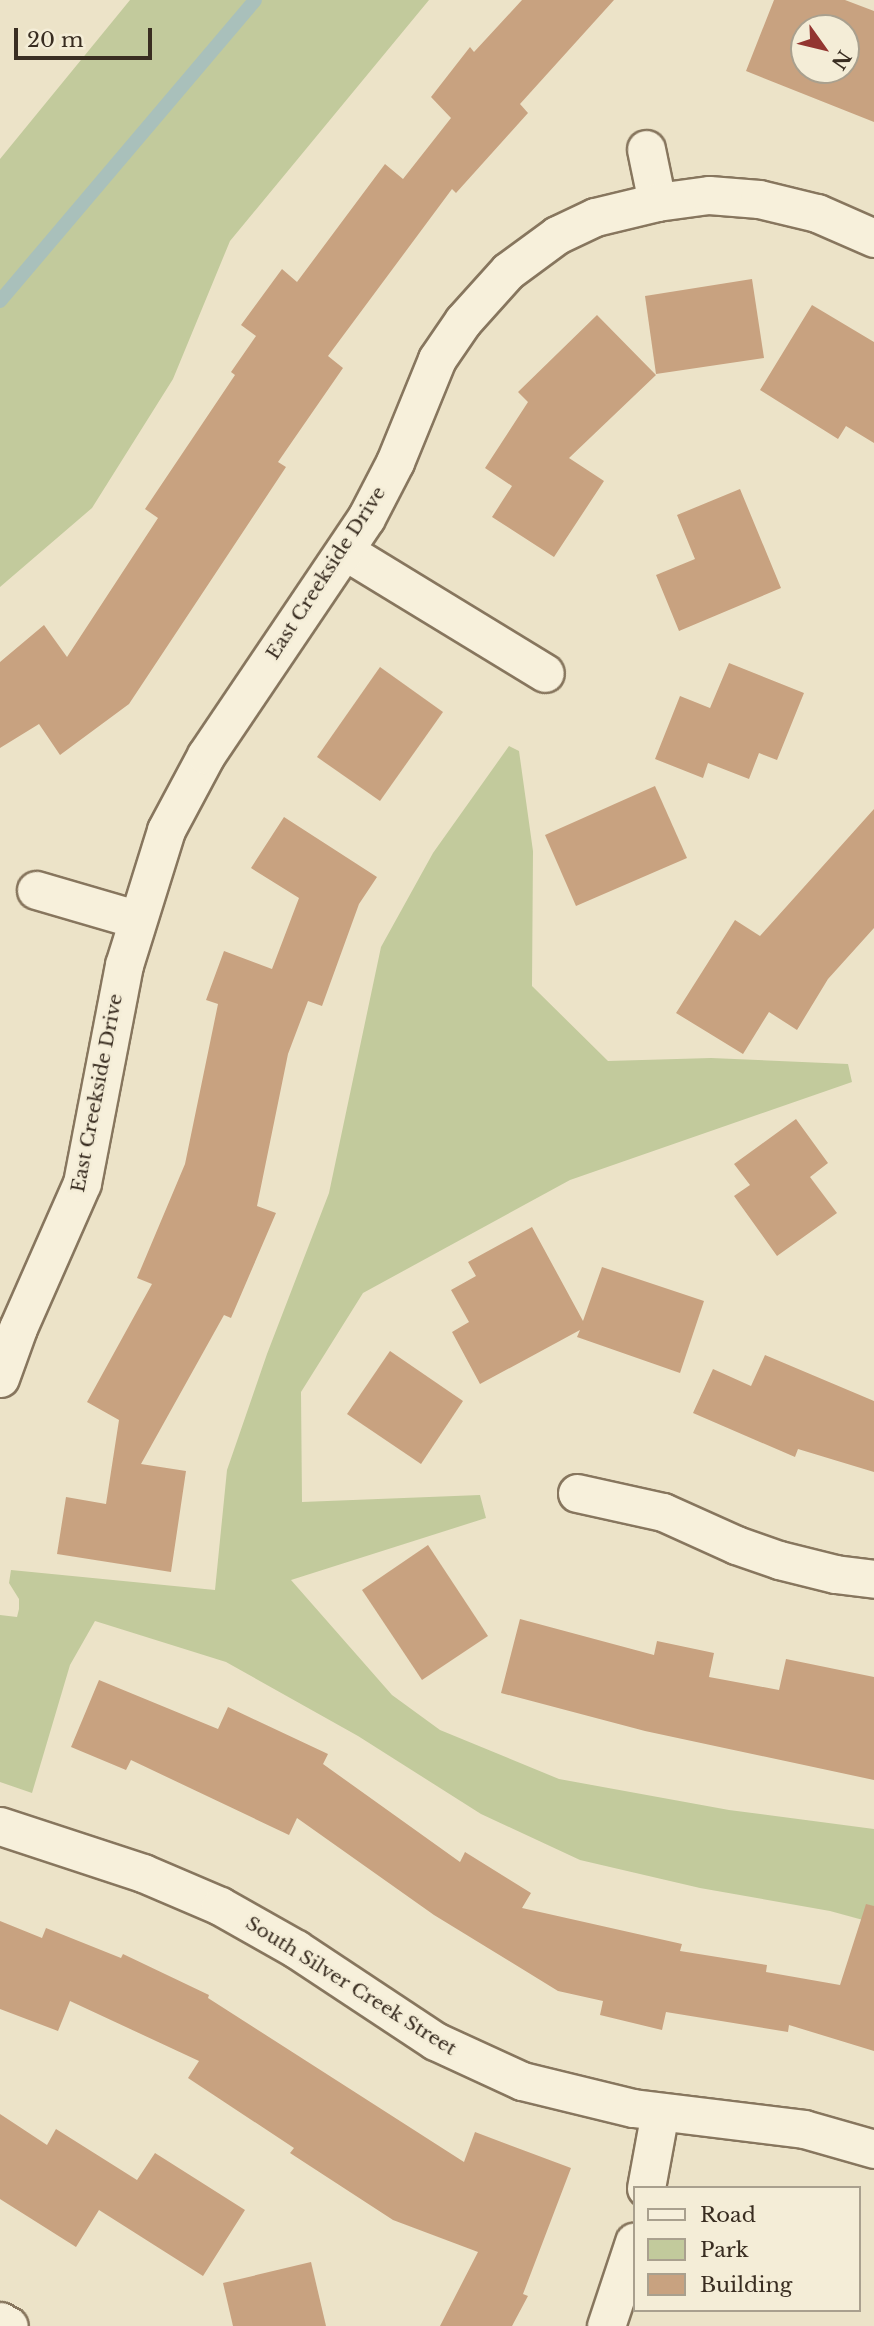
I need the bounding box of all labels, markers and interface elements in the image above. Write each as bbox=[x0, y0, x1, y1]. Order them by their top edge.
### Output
scale bar bbox=[18, 14, 156, 58]
north arrow bbox=[790, 14, 860, 84]
text: 20 m bbox=[27, 27, 84, 53]
text: N bbox=[827, 46, 856, 74]
street label: East Creekside Drive bbox=[262, 482, 390, 664]
street label: East Creekside Drive bbox=[67, 992, 127, 1194]
street label: South Silver Creek Street bbox=[241, 1912, 461, 2060]
legend bbox=[632, 2186, 860, 2312]
text: Road bbox=[700, 2202, 756, 2228]
text: Park bbox=[700, 2237, 749, 2263]
text: Building bbox=[700, 2272, 792, 2298]

